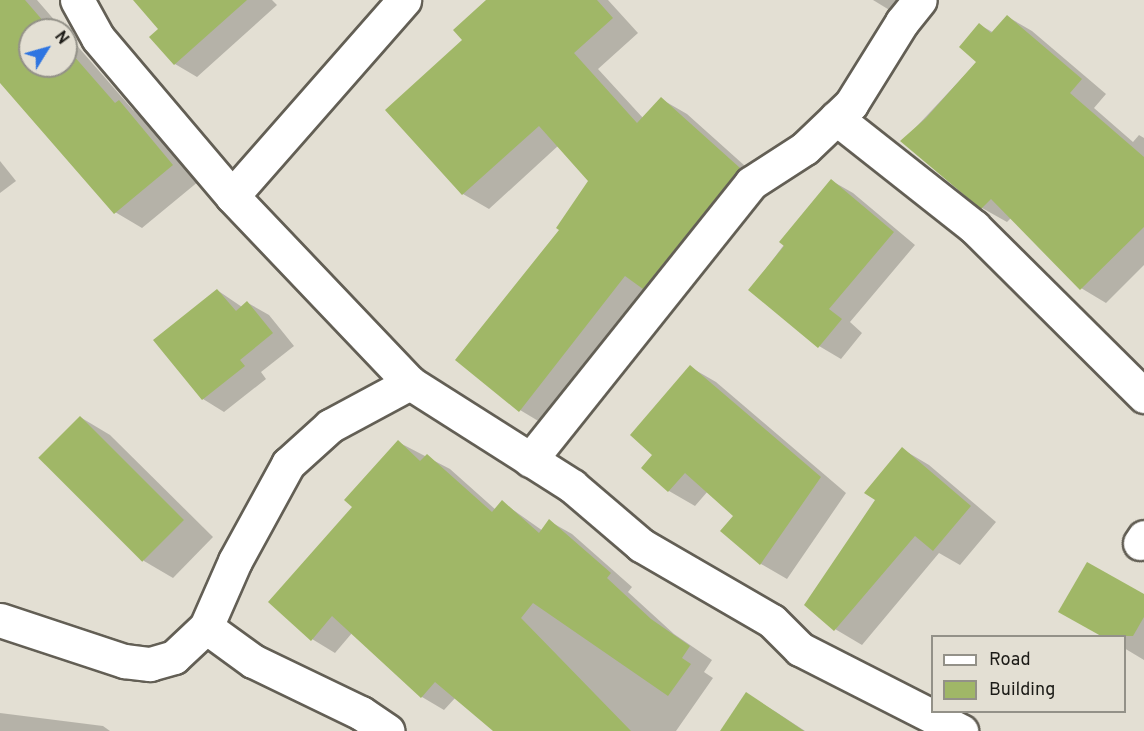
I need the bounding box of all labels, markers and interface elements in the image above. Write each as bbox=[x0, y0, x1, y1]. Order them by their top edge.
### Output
north arrow bbox=[18, 18, 78, 78]
text: N bbox=[49, 28, 72, 49]
legend bbox=[931, 635, 1126, 713]
text: Road bbox=[989, 649, 1031, 672]
text: Building bbox=[989, 679, 1055, 702]

